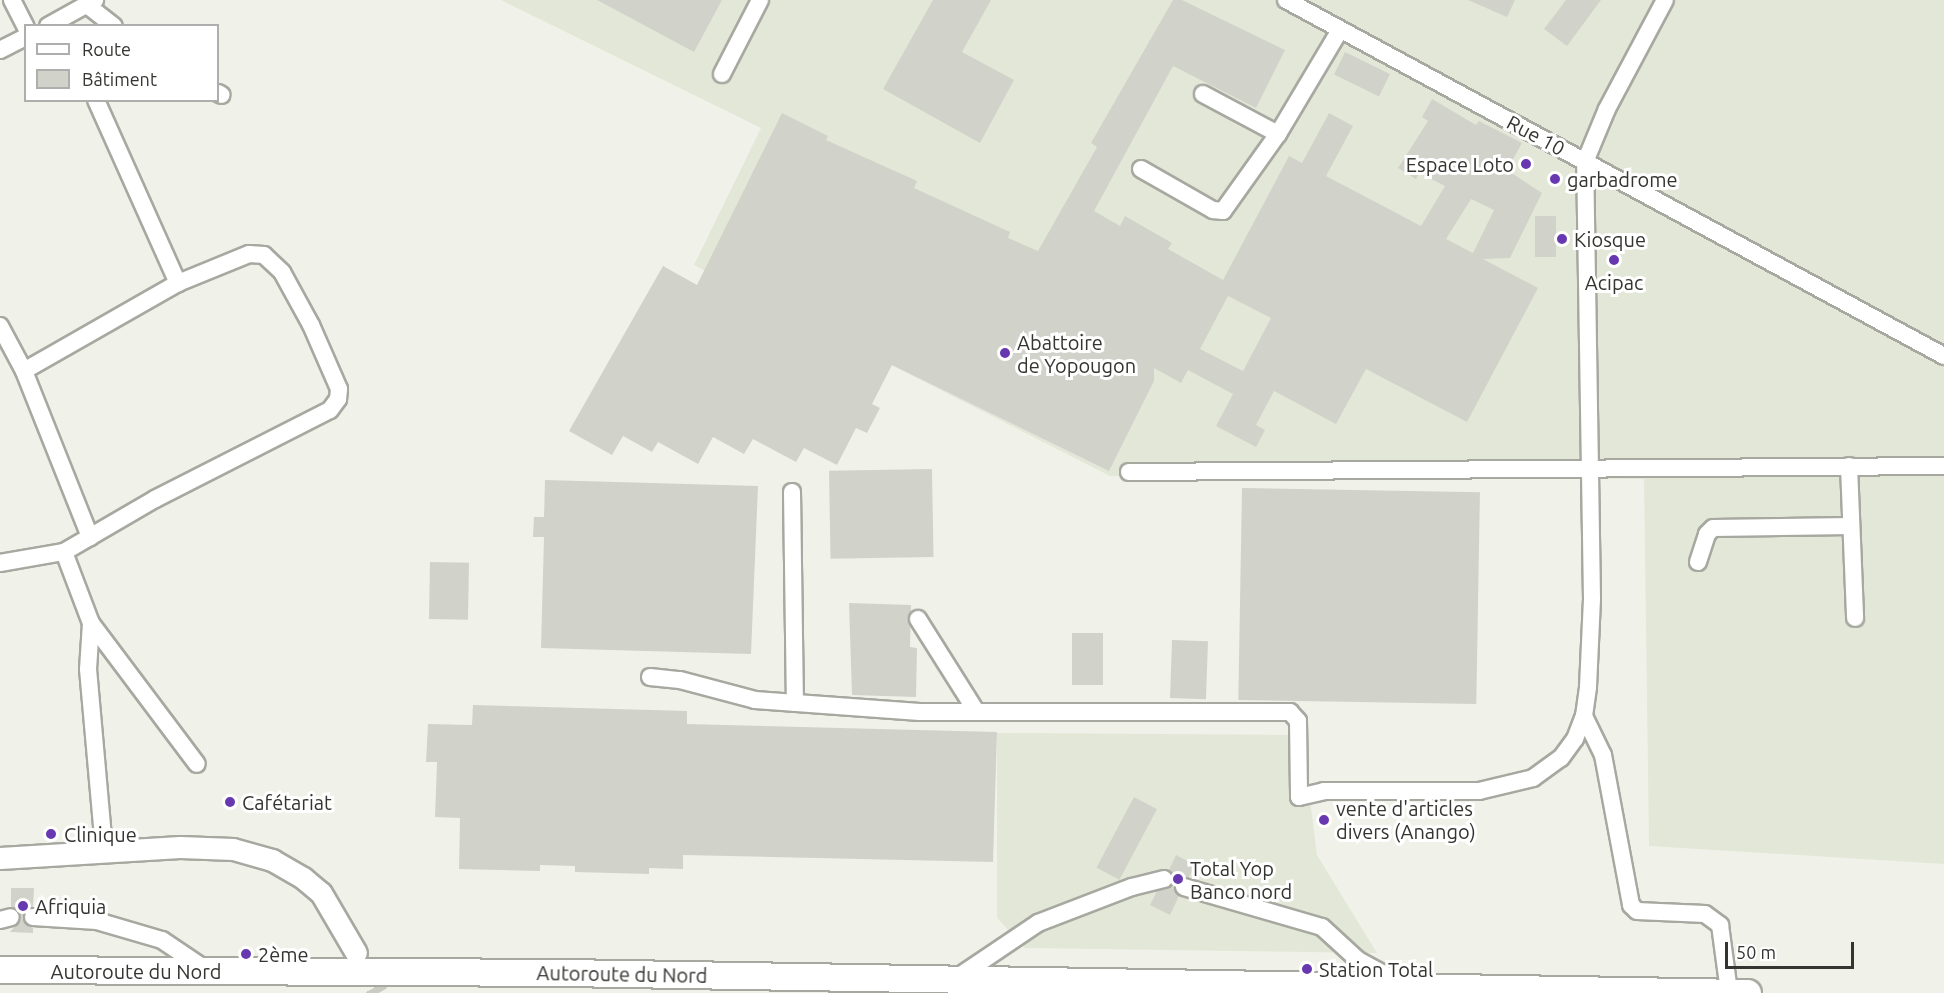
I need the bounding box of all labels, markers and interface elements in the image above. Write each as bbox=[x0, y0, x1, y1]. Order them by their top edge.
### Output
legend bbox=[24, 24, 219, 102]
text: Route bbox=[82, 39, 131, 59]
text: Bâtiment bbox=[82, 69, 157, 89]
street label: Rue 10 bbox=[1503, 110, 1569, 160]
place label: Espace Loto bbox=[1406, 152, 1514, 176]
marker: Espace Loto bbox=[1519, 157, 1533, 171]
place label: garbadrome bbox=[1567, 167, 1678, 191]
marker: garbadrome bbox=[1548, 172, 1562, 186]
place label: Kiosque bbox=[1574, 227, 1646, 251]
marker: Kiosque bbox=[1555, 232, 1569, 246]
marker: Acipac bbox=[1607, 253, 1621, 267]
place label: Acipac bbox=[1585, 270, 1643, 294]
place label: Abattoire de Yopougon bbox=[1017, 330, 1136, 377]
marker: Abattoire de Yopougon bbox=[998, 346, 1012, 360]
place label: Cafétariat bbox=[242, 790, 332, 814]
marker: Cafétariat bbox=[223, 795, 237, 809]
place label: vente d'articles divers (Anango) bbox=[1336, 796, 1476, 843]
marker: vente d'articles divers (Anango) bbox=[1317, 813, 1331, 827]
place label: Clinique bbox=[64, 822, 137, 846]
marker: Clinique bbox=[42, 825, 60, 843]
place label: Total Yop Banco nord bbox=[1190, 856, 1292, 903]
marker: Total Yop Banco nord bbox=[1171, 872, 1185, 886]
place label: Afriquia bbox=[35, 894, 106, 918]
marker: Afriquia bbox=[16, 899, 30, 913]
scale bar bbox=[1728, 930, 1857, 968]
place label: 2ème bbox=[258, 942, 309, 966]
text: 50 m bbox=[1736, 942, 1776, 962]
marker: 2ème bbox=[239, 947, 253, 961]
place label: Station Total bbox=[1319, 957, 1433, 981]
street label: Autoroute du Nord bbox=[51, 959, 221, 983]
street label: Autoroute du Nord bbox=[536, 961, 708, 987]
marker: Station Total bbox=[1300, 962, 1314, 976]

